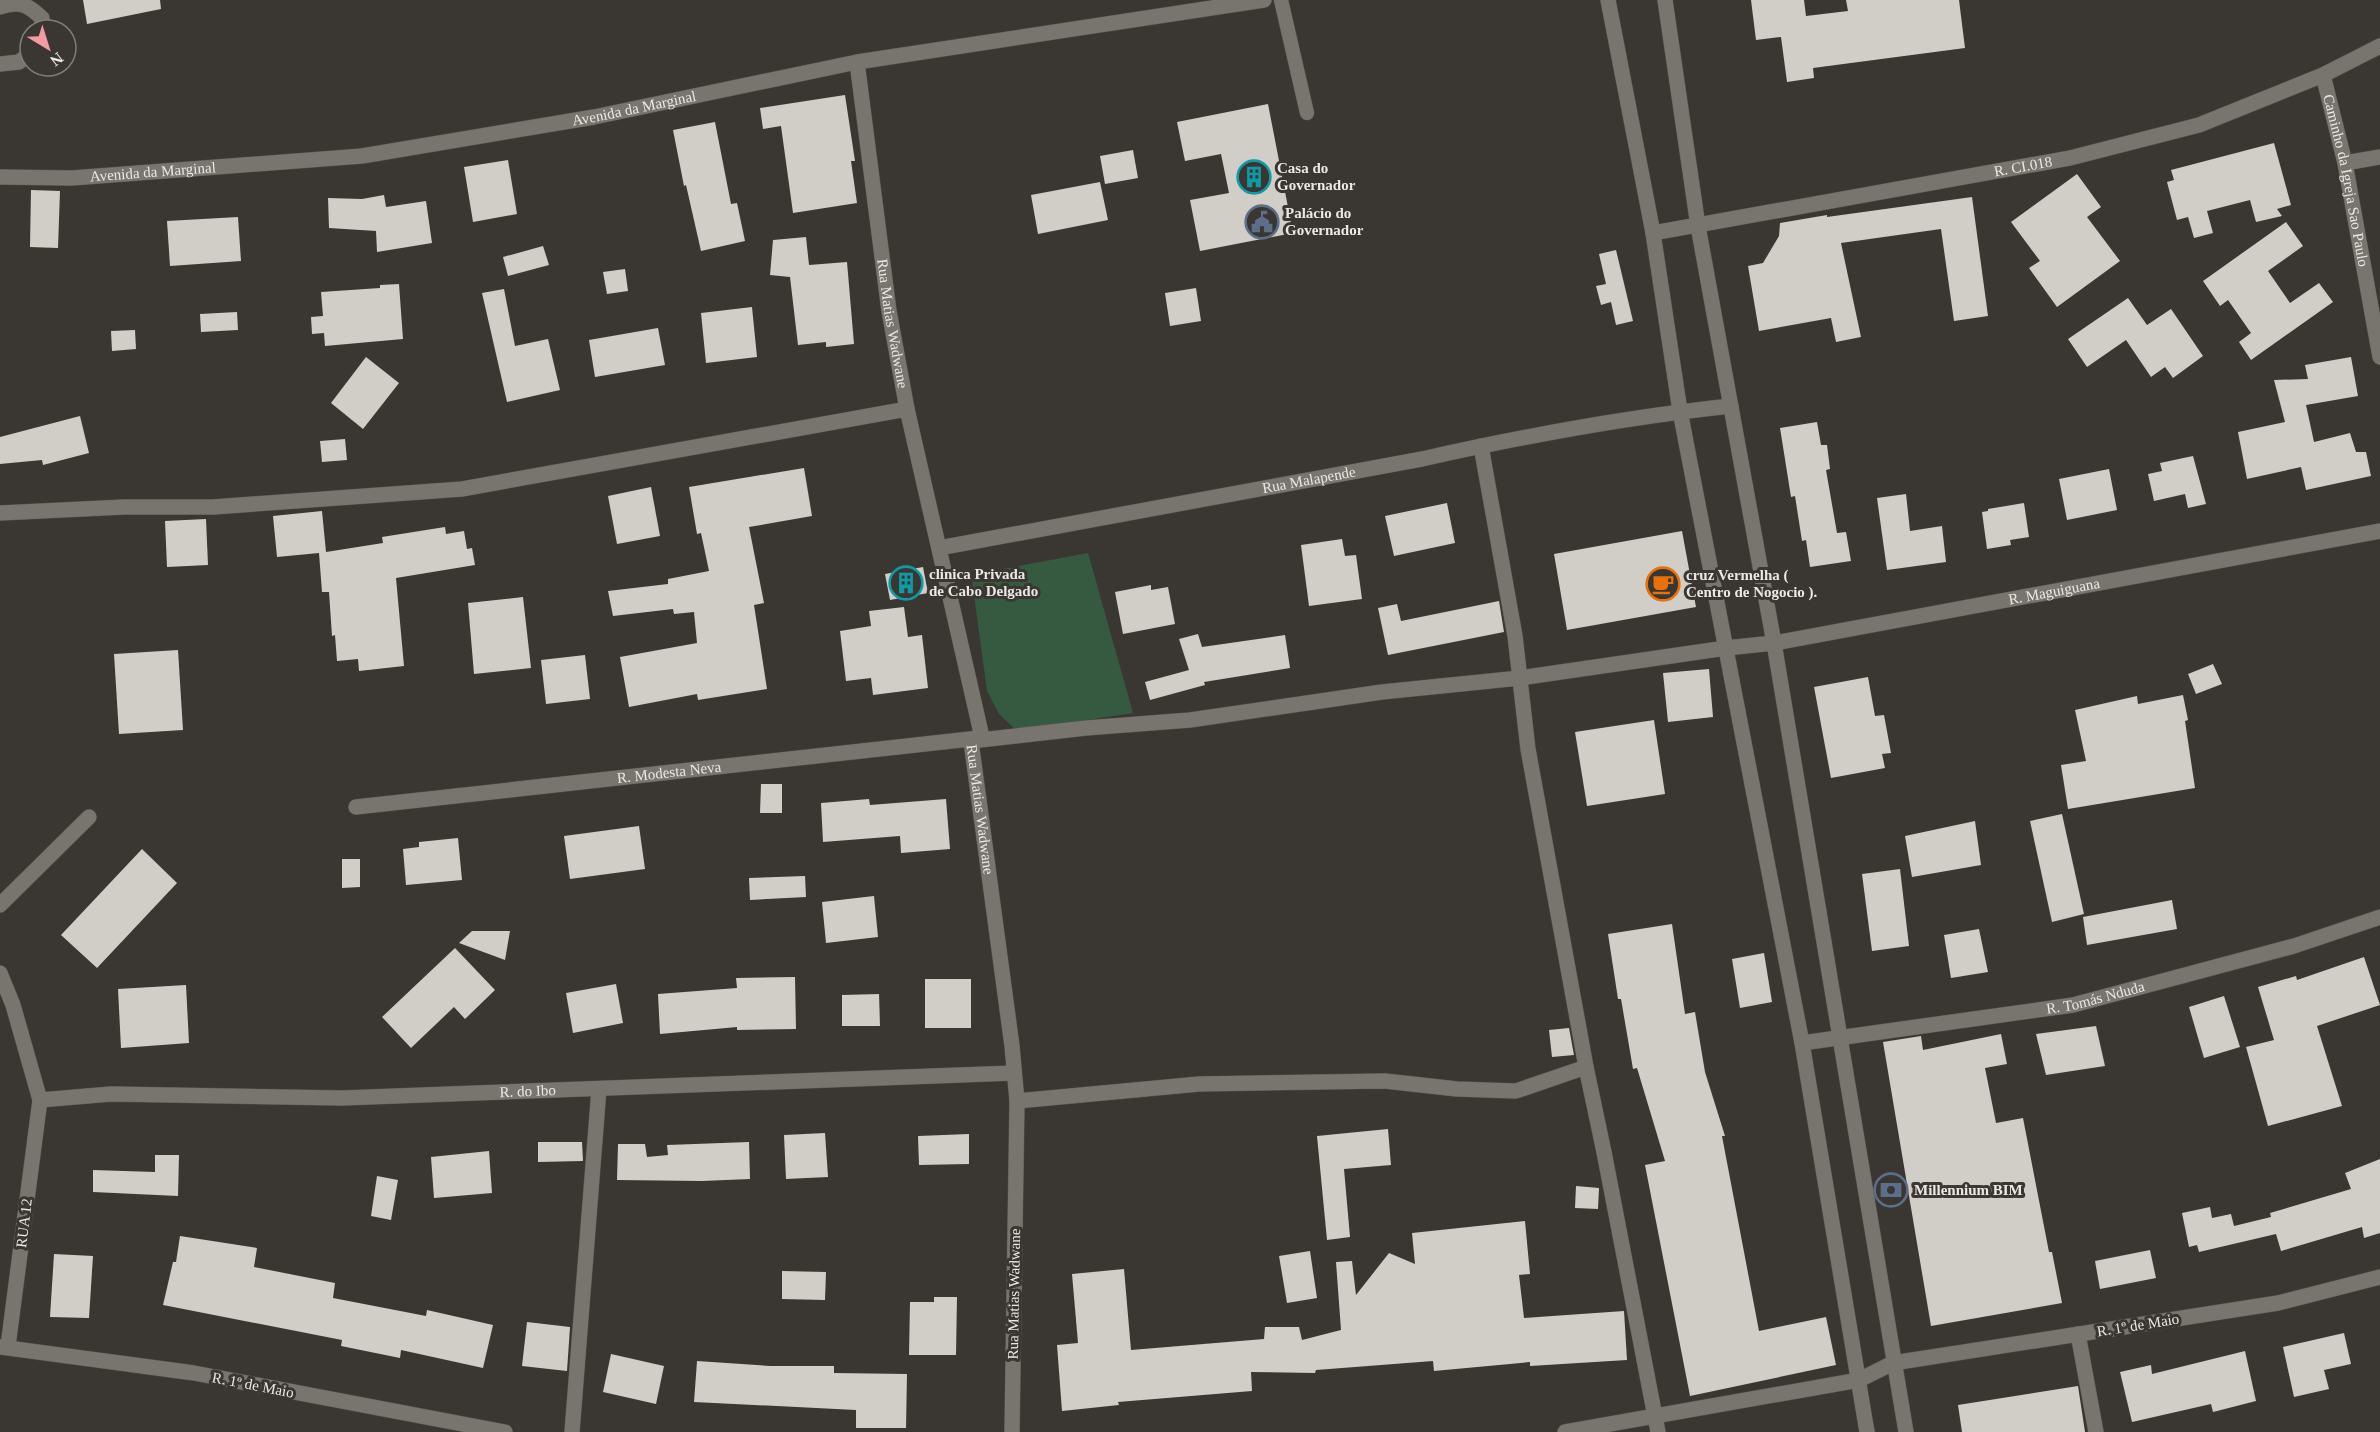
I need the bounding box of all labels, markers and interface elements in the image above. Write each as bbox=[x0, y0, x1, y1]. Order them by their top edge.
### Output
north arrow bbox=[18, 18, 78, 78]
text: N bbox=[47, 49, 67, 70]
street label: Avenida da Marginal bbox=[571, 88, 697, 129]
street label: Caminho da Igreja Sao Paulo bbox=[2320, 93, 2372, 268]
street label: R. CI.018 bbox=[1993, 153, 2053, 180]
street label: Avenida da Marginal bbox=[89, 159, 216, 185]
building icon: Casa do Governador bbox=[1236, 159, 1272, 195]
place label: Casa do Governador bbox=[1277, 160, 1356, 193]
public building icon: Palácio do Governador bbox=[1244, 204, 1280, 240]
place label: Palácio do Governador bbox=[1285, 205, 1364, 238]
street label: Rua Matias Wadwane bbox=[874, 258, 911, 390]
street label: Rua Malapende bbox=[1261, 463, 1357, 496]
building icon: clinica Privada de Cabo Delgado bbox=[888, 565, 924, 601]
place label: clinica Privada de Cabo Delgado bbox=[929, 566, 1038, 599]
cafe icon: cruz Vermelha ( Centro de Nogocio ). bbox=[1645, 566, 1681, 602]
place label: cruz Vermelha ( Centro de Nogocio ). bbox=[1686, 567, 1818, 601]
street label: R. Maguiguana bbox=[2007, 575, 2101, 608]
street label: Rua Matias Wadwane bbox=[964, 743, 997, 876]
street label: R. Modesta Neva bbox=[616, 759, 722, 786]
street label: R. Tomás Nduda bbox=[2045, 978, 2147, 1017]
street label: R. do Ibo bbox=[499, 1082, 556, 1100]
bank icon: Millennium BIM bbox=[1873, 1172, 1909, 1208]
place label: Millennium BIM bbox=[1914, 1182, 2023, 1198]
street label: RUA 12 bbox=[13, 1197, 35, 1249]
street label: Rua Matias Wadwane bbox=[1005, 1228, 1023, 1360]
street label: R. 1º de Maio bbox=[2096, 1311, 2180, 1339]
street label: R. 1º de Maio bbox=[211, 1369, 295, 1401]

